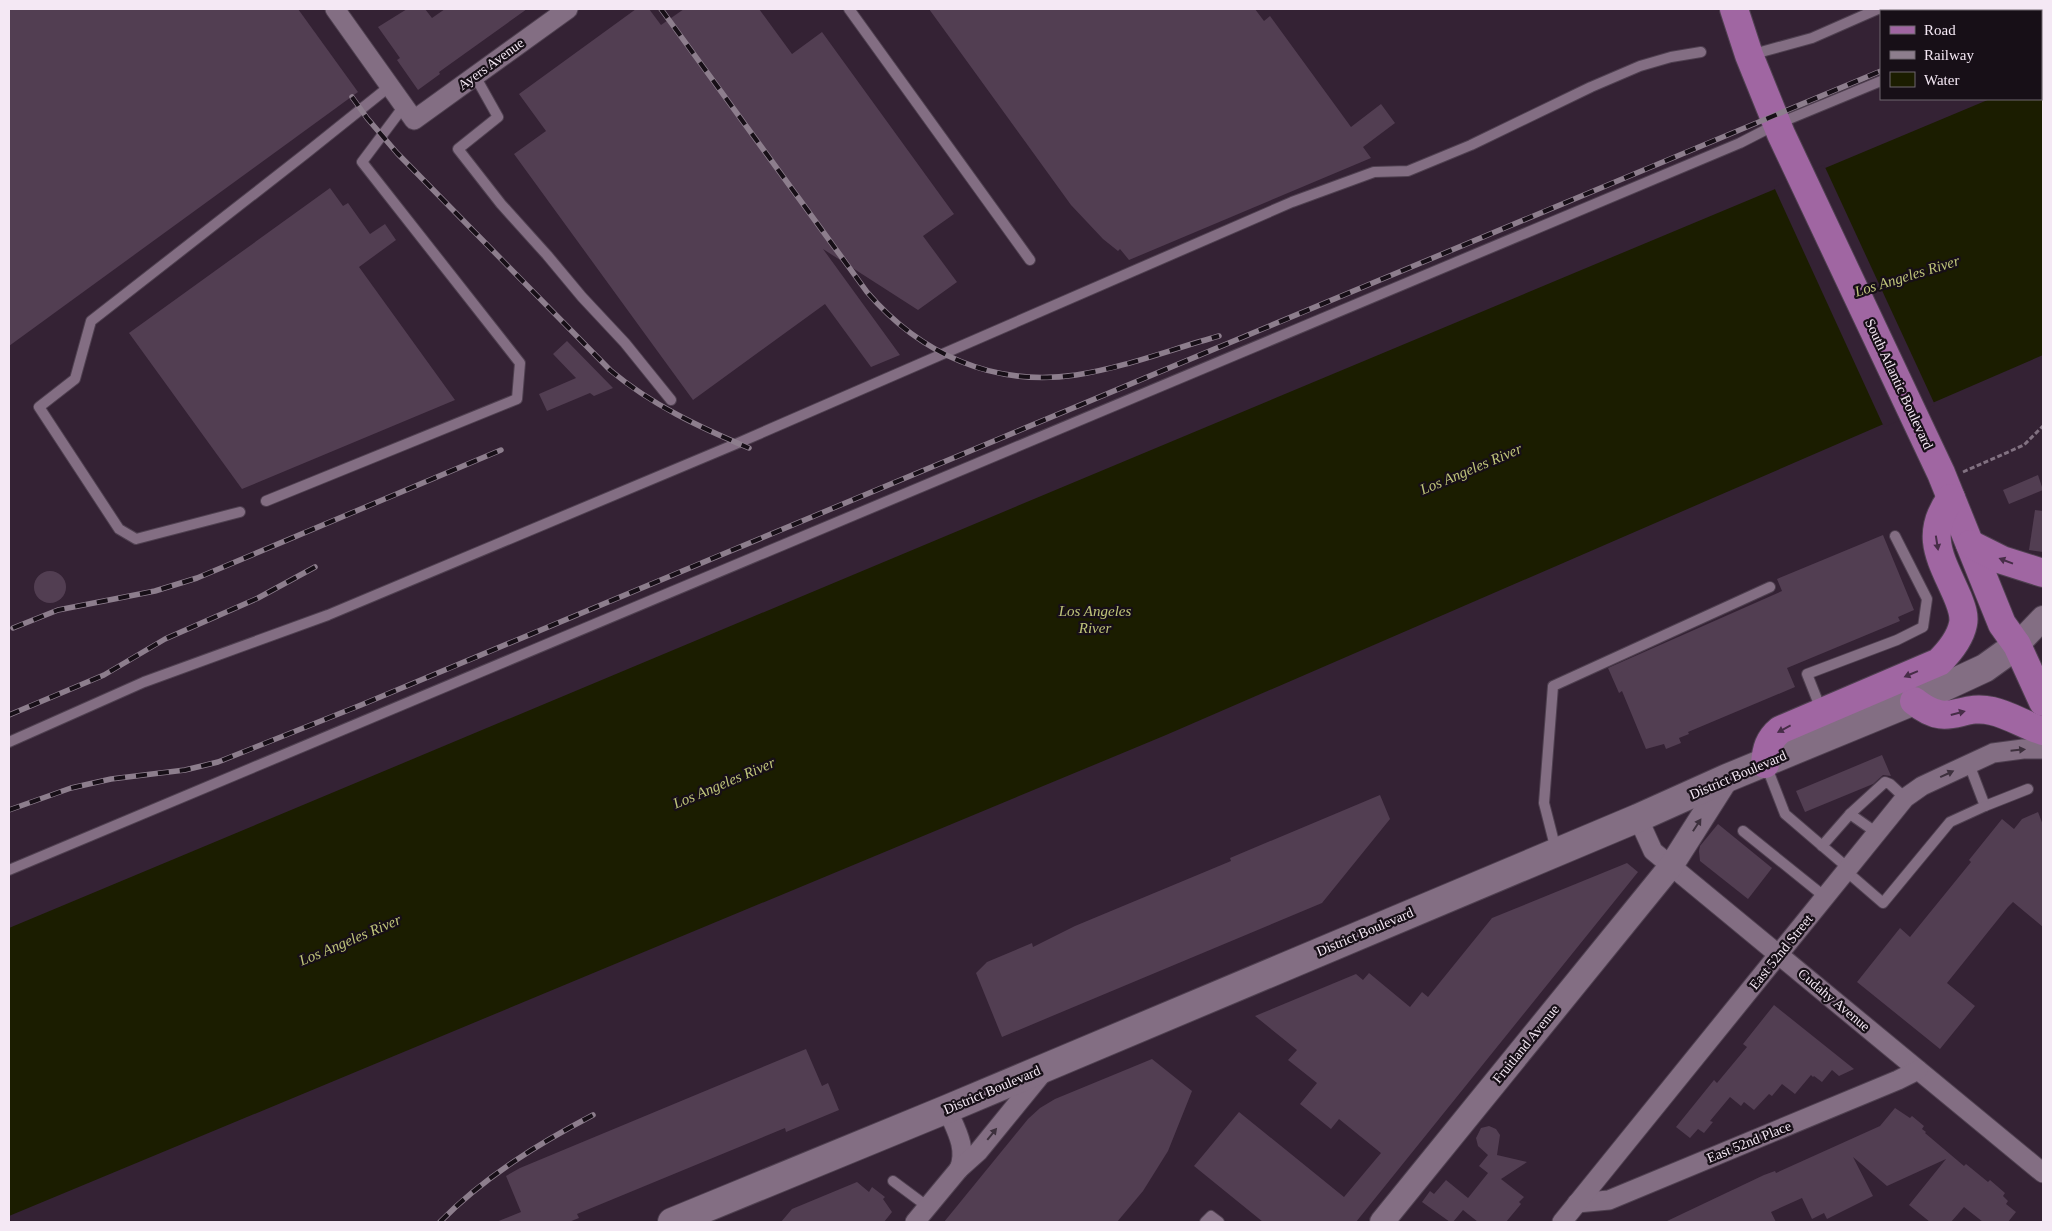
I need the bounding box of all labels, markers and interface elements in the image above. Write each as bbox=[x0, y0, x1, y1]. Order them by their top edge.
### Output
legend bbox=[1880, 10, 2042, 100]
text: Road bbox=[1924, 22, 1956, 38]
street label: Ayers Avenue bbox=[455, 35, 527, 93]
text: Railway bbox=[1924, 47, 1974, 63]
text: Water bbox=[1924, 72, 1959, 88]
water label: Los Angeles River bbox=[1852, 252, 1962, 300]
street label: South Atlantic Boulevard bbox=[1862, 316, 1936, 452]
water label: Los Angeles River bbox=[1417, 440, 1524, 498]
one-way arrow bbox=[1934, 535, 1942, 551]
one-way arrow bbox=[1998, 557, 2013, 564]
water label: Los Angeles River bbox=[1058, 603, 1131, 636]
one-way arrow bbox=[1904, 671, 1918, 679]
one-way arrow bbox=[1951, 709, 1966, 717]
one-way arrow bbox=[1776, 725, 1791, 733]
one-way arrow bbox=[2010, 746, 2026, 754]
street label: District Boulevard bbox=[1687, 748, 1789, 802]
water label: Los Angeles River bbox=[670, 754, 777, 812]
one-way arrow bbox=[1940, 770, 1954, 778]
one-way arrow bbox=[1693, 818, 1702, 831]
street label: District Boulevard bbox=[1314, 905, 1416, 959]
water label: Los Angeles River bbox=[296, 911, 403, 969]
street label: East 52nd Street bbox=[1746, 912, 1816, 992]
street label: Cudahy Avenue bbox=[1795, 966, 1873, 1034]
street label: Fruitland Avenue bbox=[1490, 1002, 1562, 1086]
street label: District Boulevard bbox=[941, 1063, 1043, 1117]
street label: East 52nd Place bbox=[1705, 1118, 1793, 1166]
one-way arrow bbox=[987, 1128, 998, 1141]

